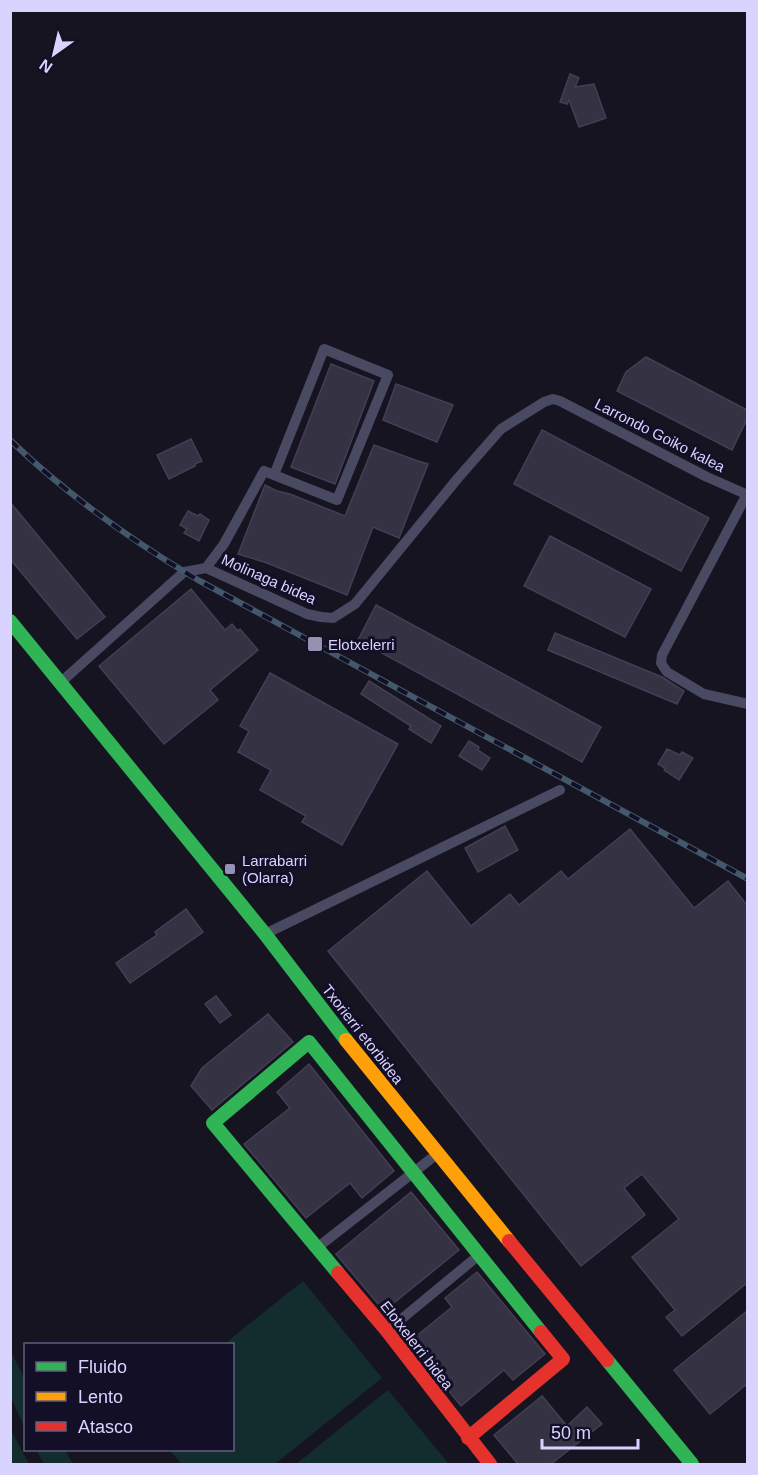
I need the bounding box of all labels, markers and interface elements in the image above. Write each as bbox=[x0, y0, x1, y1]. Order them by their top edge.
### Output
north arrow bbox=[24, 24, 84, 84]
text: N bbox=[36, 56, 55, 76]
street label: Larrondo Goiko kalea bbox=[592, 395, 728, 475]
street label: Molinaga bidea bbox=[219, 551, 320, 608]
marker: Elotxelerri bbox=[306, 635, 324, 653]
place label: Elotxelerri bbox=[328, 636, 395, 653]
place label: Larrabarri (Olarra) bbox=[242, 852, 307, 886]
marker: Larrabarri (Olarra) bbox=[223, 862, 237, 876]
street label: Txorierri etorbidea bbox=[319, 981, 408, 1088]
street label: Elotxelerri bidea bbox=[377, 1297, 457, 1393]
legend bbox=[24, 1343, 234, 1451]
text: Fluido bbox=[78, 1357, 127, 1377]
text: Lento bbox=[78, 1387, 123, 1407]
scale bar bbox=[542, 1412, 638, 1450]
text: Atasco bbox=[78, 1417, 133, 1437]
text: 50 m bbox=[551, 1423, 591, 1443]

